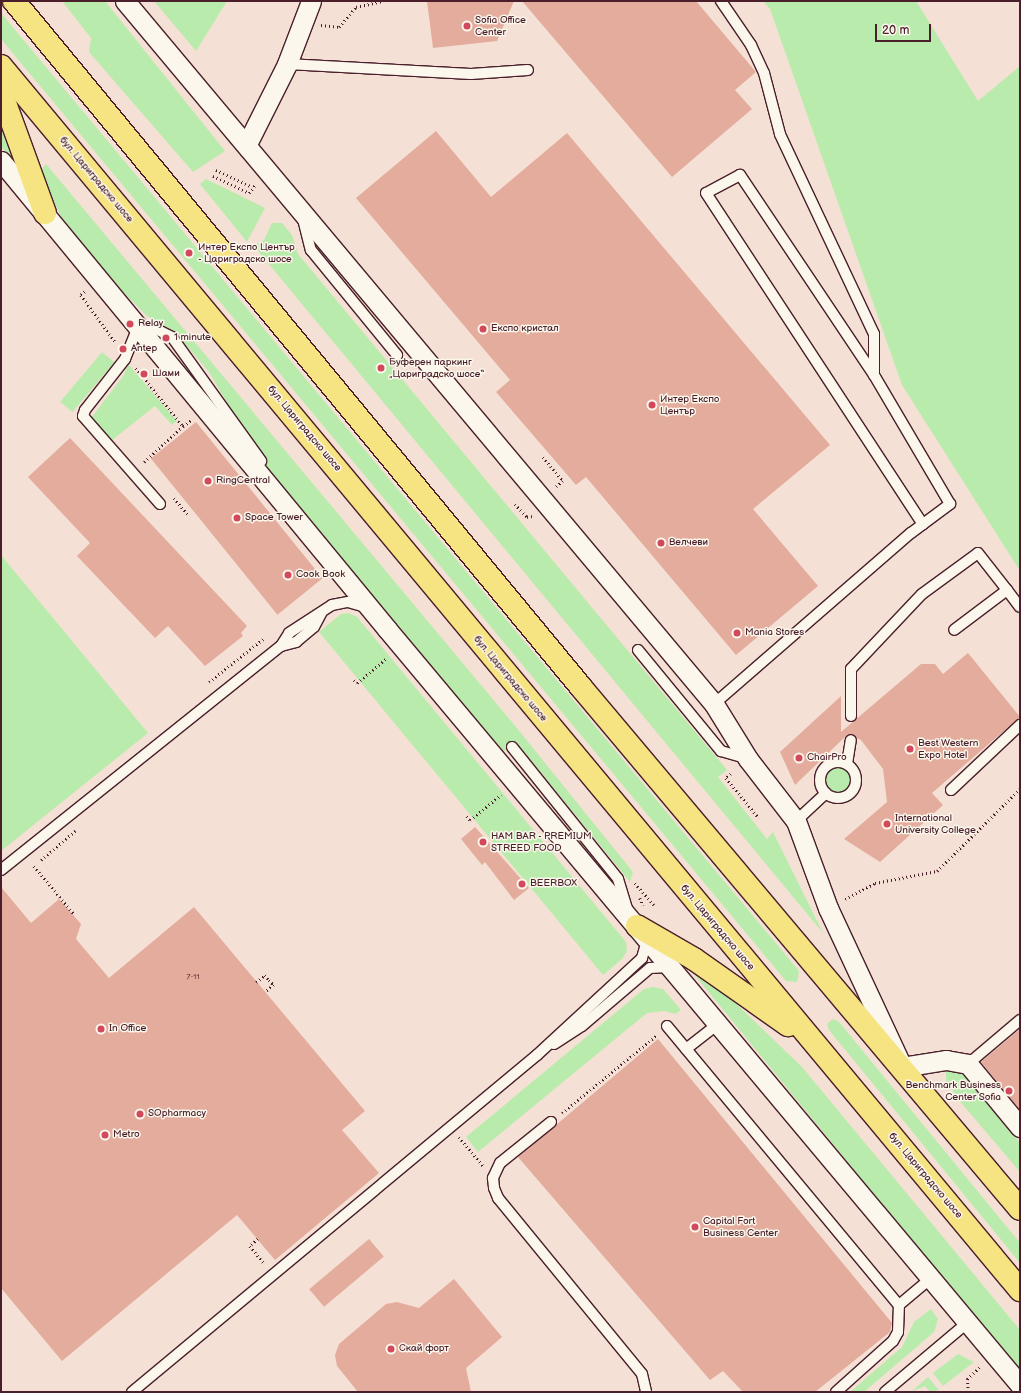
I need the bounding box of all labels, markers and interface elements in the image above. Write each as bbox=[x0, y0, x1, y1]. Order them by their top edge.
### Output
place label: Sofia Office Center bbox=[475, 14, 526, 38]
scale bar bbox=[877, 16, 933, 42]
marker: Sofia Office Center bbox=[462, 21, 472, 31]
text: 20 m bbox=[882, 23, 909, 38]
street label: бул. Цариградско шосе bbox=[57, 135, 135, 225]
place label: Интер Експо Център - Цариградско шосе bbox=[198, 241, 295, 264]
marker: Интер Експо Център - Цариградско шосе bbox=[183, 247, 195, 259]
place label: Relay bbox=[138, 318, 163, 330]
marker: Relay bbox=[125, 319, 135, 329]
place label: Експо кристал bbox=[491, 323, 559, 335]
marker: Експо кристал bbox=[478, 324, 488, 334]
place label: 1 minute bbox=[174, 332, 211, 344]
marker: 1 minute bbox=[161, 333, 171, 343]
place label: Antep bbox=[131, 343, 157, 355]
marker: Antep bbox=[118, 344, 128, 354]
place label: Буферен паркинг „Цариградско шосе“ bbox=[389, 356, 484, 380]
marker: Буферен паркинг „Цариградско шосе“ bbox=[376, 363, 386, 373]
place label: Шами bbox=[152, 368, 180, 380]
marker: Шами bbox=[139, 369, 149, 379]
street label: бул. Цариградско шосе bbox=[265, 384, 343, 474]
place label: Интер Експо Център bbox=[660, 393, 719, 416]
marker: Интер Експо Център bbox=[647, 400, 657, 410]
place label: RingCentral bbox=[216, 475, 270, 487]
marker: RingCentral bbox=[203, 476, 213, 486]
place label: Space Tower bbox=[245, 512, 303, 524]
marker: Space Tower bbox=[232, 513, 242, 523]
place label: Велчеви bbox=[669, 537, 708, 549]
marker: Велчеви bbox=[656, 538, 666, 548]
place label: Cook Book bbox=[296, 569, 345, 581]
marker: Cook Book bbox=[283, 570, 293, 580]
place label: Mania Stores bbox=[745, 627, 804, 639]
marker: Mania Stores bbox=[732, 628, 742, 638]
street label: бул. Цариградско шосе bbox=[471, 634, 549, 724]
place label: Best Western Expo Hotel bbox=[918, 737, 979, 760]
marker: Best Western Expo Hotel bbox=[905, 744, 915, 754]
place label: ChairPro bbox=[807, 752, 847, 764]
marker: ChairPro bbox=[794, 753, 804, 763]
place label: International University College bbox=[895, 812, 977, 836]
marker: International University College bbox=[882, 819, 892, 829]
place label: HAM BAR - PREMIUM STREED FOOD bbox=[491, 830, 593, 854]
marker: HAM BAR - PREMIUM STREED FOOD bbox=[478, 837, 488, 847]
place label: BEERBOX bbox=[530, 878, 577, 890]
marker: BEERBOX bbox=[517, 879, 527, 889]
street label: бул. Цариградско шосе bbox=[678, 883, 756, 973]
house number: 7-11 bbox=[186, 972, 200, 982]
place label: In Office bbox=[109, 1023, 146, 1035]
marker: In Office bbox=[96, 1024, 106, 1034]
place label: Benchmark Business Center Sofia bbox=[905, 1079, 1001, 1102]
marker: Benchmark Business Center Sofia bbox=[1004, 1086, 1014, 1096]
place label: SOpharmacy bbox=[148, 1108, 206, 1120]
marker: SOpharmacy bbox=[135, 1109, 145, 1119]
place label: Metro bbox=[113, 1129, 140, 1141]
marker: Metro bbox=[100, 1130, 110, 1140]
street label: бул. Цариградско шосе bbox=[886, 1131, 964, 1221]
place label: Capital Fort Business Center bbox=[703, 1215, 778, 1238]
marker: Capital Fort Business Center bbox=[690, 1222, 700, 1232]
place label: Скай форт bbox=[399, 1343, 449, 1355]
marker: Скай форт bbox=[386, 1344, 396, 1354]

